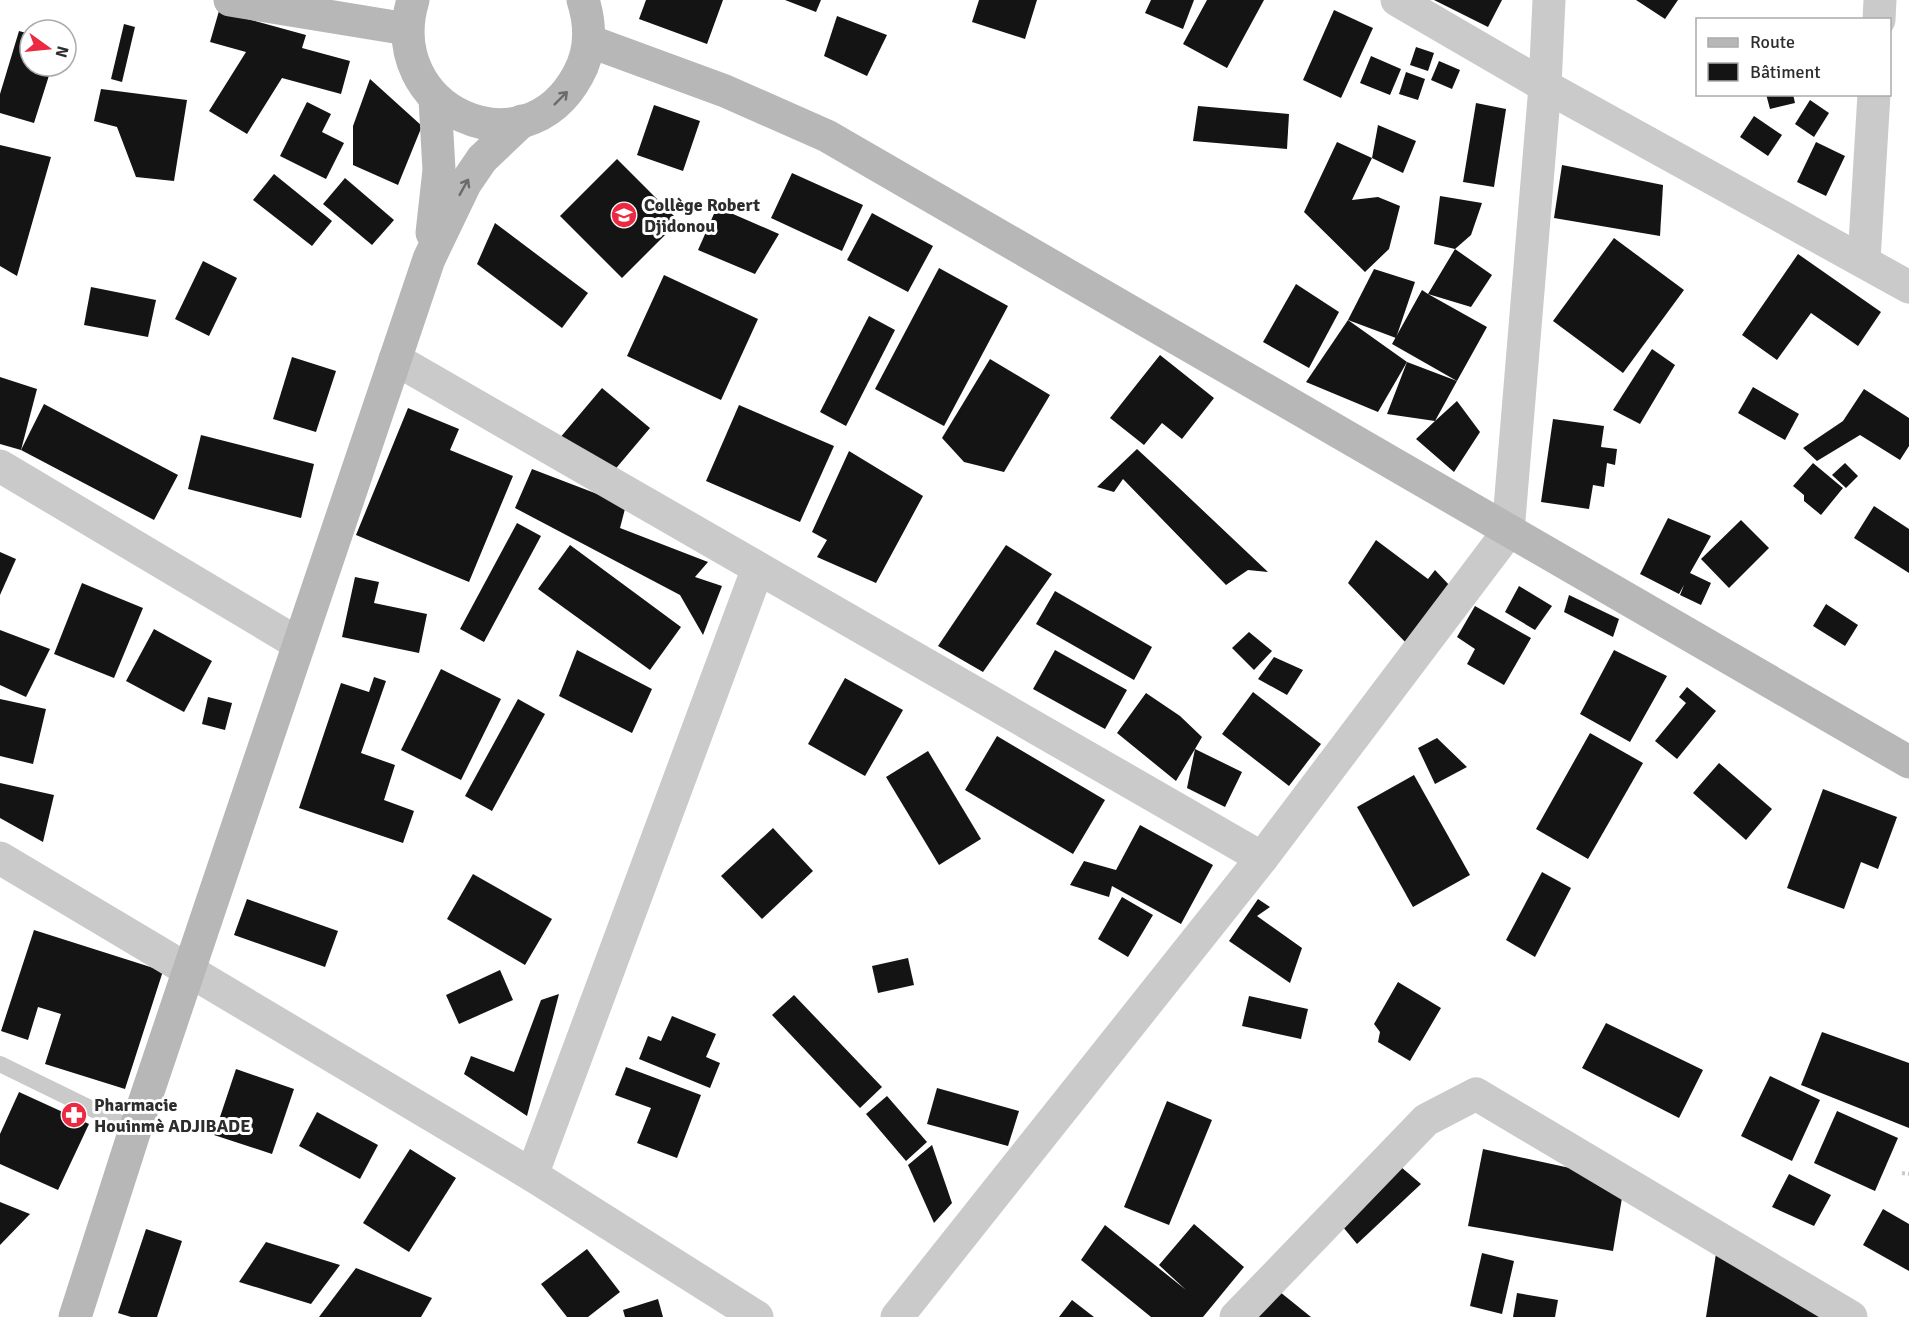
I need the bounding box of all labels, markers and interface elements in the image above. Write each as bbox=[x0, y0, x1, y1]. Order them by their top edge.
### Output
north arrow bbox=[18, 18, 78, 78]
legend bbox=[1696, 18, 1891, 96]
text: Route bbox=[1750, 31, 1795, 53]
text: N bbox=[50, 44, 73, 60]
text: Bâtiment bbox=[1750, 61, 1821, 83]
one-way arrow bbox=[554, 90, 569, 105]
one-way arrow bbox=[459, 179, 470, 197]
place label: Collège Robert Djidonou bbox=[644, 194, 760, 237]
school or university icon: Collège Robert Djidonou bbox=[609, 200, 639, 230]
place label: Pharmacie Houinmè ADJIBADE bbox=[94, 1094, 250, 1137]
pharmacy icon: Pharmacie Houinmè ADJIBADE bbox=[59, 1100, 89, 1130]

